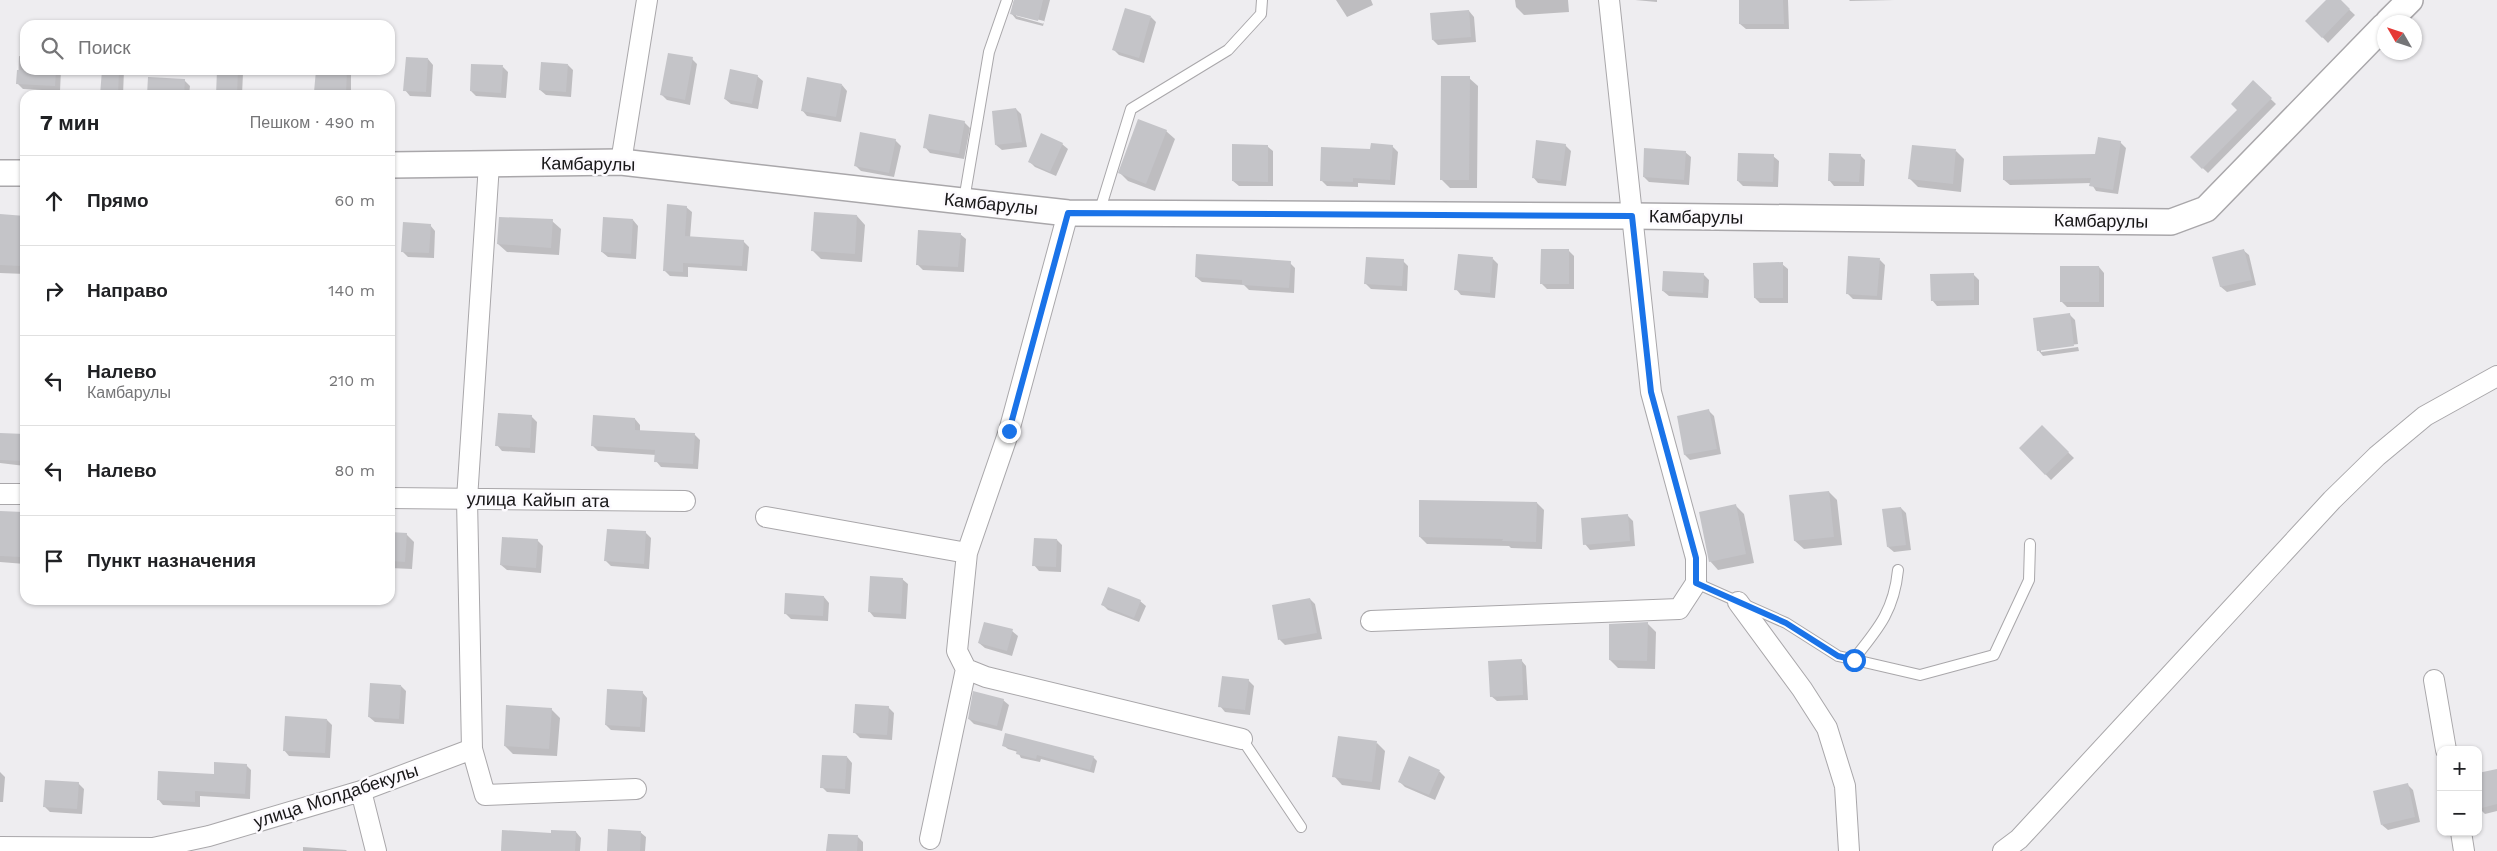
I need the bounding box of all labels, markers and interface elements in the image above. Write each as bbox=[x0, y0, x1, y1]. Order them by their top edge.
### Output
north arrow bbox=[2377, 15, 2422, 60]
search box bbox=[20, 20, 395, 75]
icon: search bbox=[38, 34, 66, 62]
text: Поиск bbox=[78, 36, 131, 59]
text: 7 мин bbox=[40, 110, 99, 135]
text: Пешком · 490 m bbox=[250, 113, 375, 132]
street label: Камбарулы bbox=[541, 152, 635, 175]
icon: ahead bbox=[40, 187, 68, 215]
street label: Камбарулы bbox=[943, 188, 1039, 219]
text: Прямо bbox=[87, 189, 149, 212]
text: 60 m bbox=[335, 191, 375, 210]
street label: Камбарулы bbox=[1649, 205, 1743, 228]
street label: Камбарулы bbox=[2054, 209, 2148, 232]
icon: right bbox=[40, 277, 68, 305]
text: Направо bbox=[87, 279, 168, 302]
text: 140 m bbox=[328, 281, 375, 300]
text: Налево bbox=[87, 360, 157, 383]
icon: left bbox=[40, 367, 68, 395]
text: 210 m bbox=[329, 371, 375, 390]
text: Камбарулы bbox=[87, 383, 171, 402]
route end bbox=[998, 420, 1021, 443]
icon: left bbox=[40, 457, 68, 485]
text: Налево bbox=[87, 459, 157, 482]
text: 80 m bbox=[334, 461, 375, 480]
street label: улица Кайып ата bbox=[467, 488, 610, 511]
icon: arrive bbox=[40, 547, 68, 575]
text: Пункт назначения bbox=[87, 549, 256, 572]
route start bbox=[1843, 649, 1866, 672]
map controls bbox=[2437, 746, 2482, 836]
button: + bbox=[2437, 746, 2482, 791]
street label: улица Молдабекулы bbox=[251, 759, 421, 832]
button: − bbox=[2437, 791, 2482, 836]

